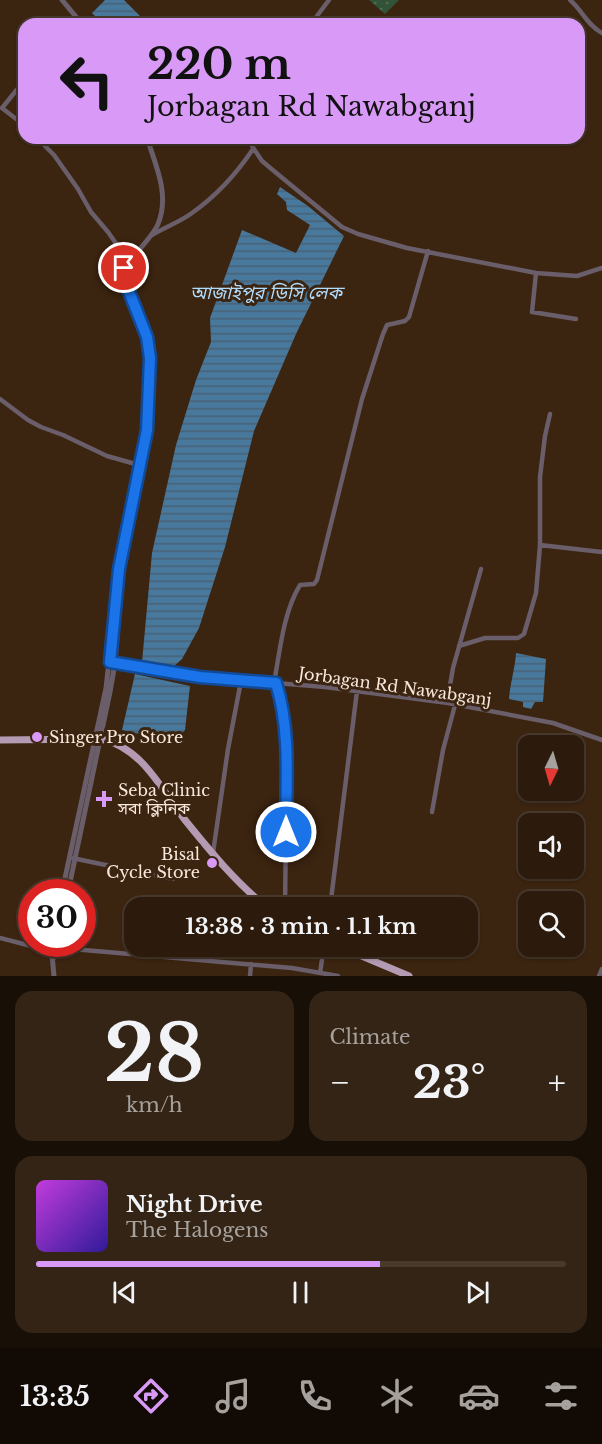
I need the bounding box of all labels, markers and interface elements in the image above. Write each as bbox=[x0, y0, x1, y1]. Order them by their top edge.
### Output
text: 220 m bbox=[147, 38, 291, 90]
icon: left bbox=[48, 42, 126, 120]
text: Jorbagan Rd Nawabganj bbox=[147, 90, 476, 123]
pin bbox=[98, 242, 149, 293]
icon: arrive bbox=[107, 251, 140, 284]
water label: আজাইপুর ডিসি লেক bbox=[190, 282, 346, 304]
street label: Jorbagan Rd Nawabganj bbox=[295, 662, 493, 709]
place label: Singer Pro Store bbox=[49, 727, 183, 747]
marker: Singer Pro Store bbox=[30, 730, 44, 744]
north arrow bbox=[518, 735, 584, 801]
map controls bbox=[518, 735, 584, 957]
place label: Seba Clinic সবা ক্লিনিক bbox=[117, 780, 210, 818]
marker: Seba Clinic সবা ক্লিনিক bbox=[95, 790, 113, 808]
position arrow bbox=[254, 800, 318, 864]
button: sound bbox=[518, 813, 584, 879]
place label: Bisal Cycle Store bbox=[106, 844, 200, 882]
marker: Bisal Cycle Store bbox=[205, 856, 219, 870]
speed limit sign: 30 bbox=[18, 879, 96, 957]
button: search bbox=[518, 891, 584, 957]
text: 13:38 · 3 min · 1.1 km bbox=[185, 913, 417, 940]
text: 28 bbox=[104, 1005, 204, 1102]
text: Climate bbox=[330, 1025, 410, 1049]
text: 23° bbox=[413, 1054, 486, 1110]
text: − bbox=[330, 1062, 350, 1103]
text: + bbox=[548, 1062, 566, 1103]
text: km/h bbox=[126, 1093, 183, 1117]
text: Night Drive bbox=[126, 1191, 263, 1218]
text: The Halogens bbox=[126, 1218, 268, 1242]
icon: previous bbox=[108, 1276, 141, 1309]
icon: pause bbox=[284, 1276, 317, 1309]
icon: next bbox=[461, 1276, 494, 1309]
icon: directions bbox=[130, 1375, 172, 1417]
icon: music bbox=[212, 1375, 254, 1417]
icon: phone bbox=[294, 1375, 336, 1417]
icon: climate bbox=[376, 1375, 418, 1417]
icon: car bbox=[458, 1375, 500, 1417]
icon: filters bbox=[540, 1375, 582, 1417]
text: 13:35 bbox=[20, 1380, 90, 1413]

